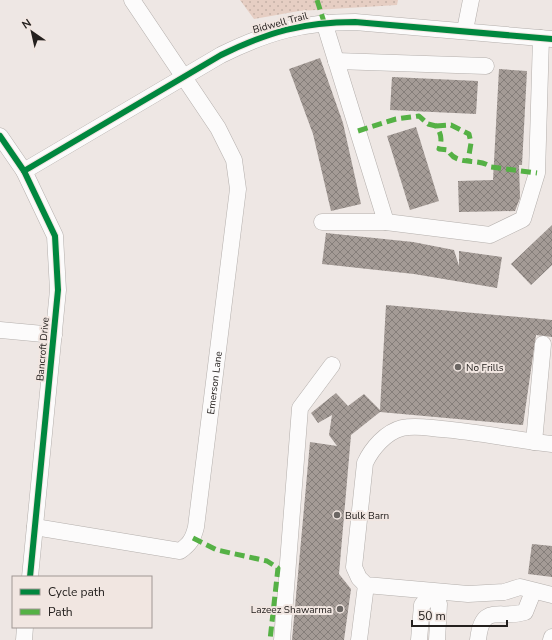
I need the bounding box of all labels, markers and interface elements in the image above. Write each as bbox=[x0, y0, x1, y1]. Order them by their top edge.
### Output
street label: Bidwell Trail bbox=[251, 9, 309, 37]
north arrow bbox=[12, 12, 52, 52]
text: N bbox=[19, 16, 34, 33]
street label: Bancroft Drive bbox=[33, 316, 53, 382]
street label: Emerson Lane bbox=[204, 350, 226, 415]
place label: No Frills bbox=[466, 361, 504, 375]
marker: No Frills bbox=[453, 362, 463, 372]
place label: Bulk Barn bbox=[345, 509, 389, 523]
marker: Bulk Barn bbox=[332, 510, 342, 520]
legend bbox=[12, 576, 152, 628]
text: Cycle path bbox=[48, 584, 105, 600]
scale bar bbox=[412, 602, 507, 628]
place label: Lazeez Shawarma bbox=[251, 603, 332, 617]
text: Path bbox=[48, 604, 73, 620]
marker: Lazeez Shawarma bbox=[335, 604, 345, 614]
text: 50 m bbox=[418, 608, 446, 624]

